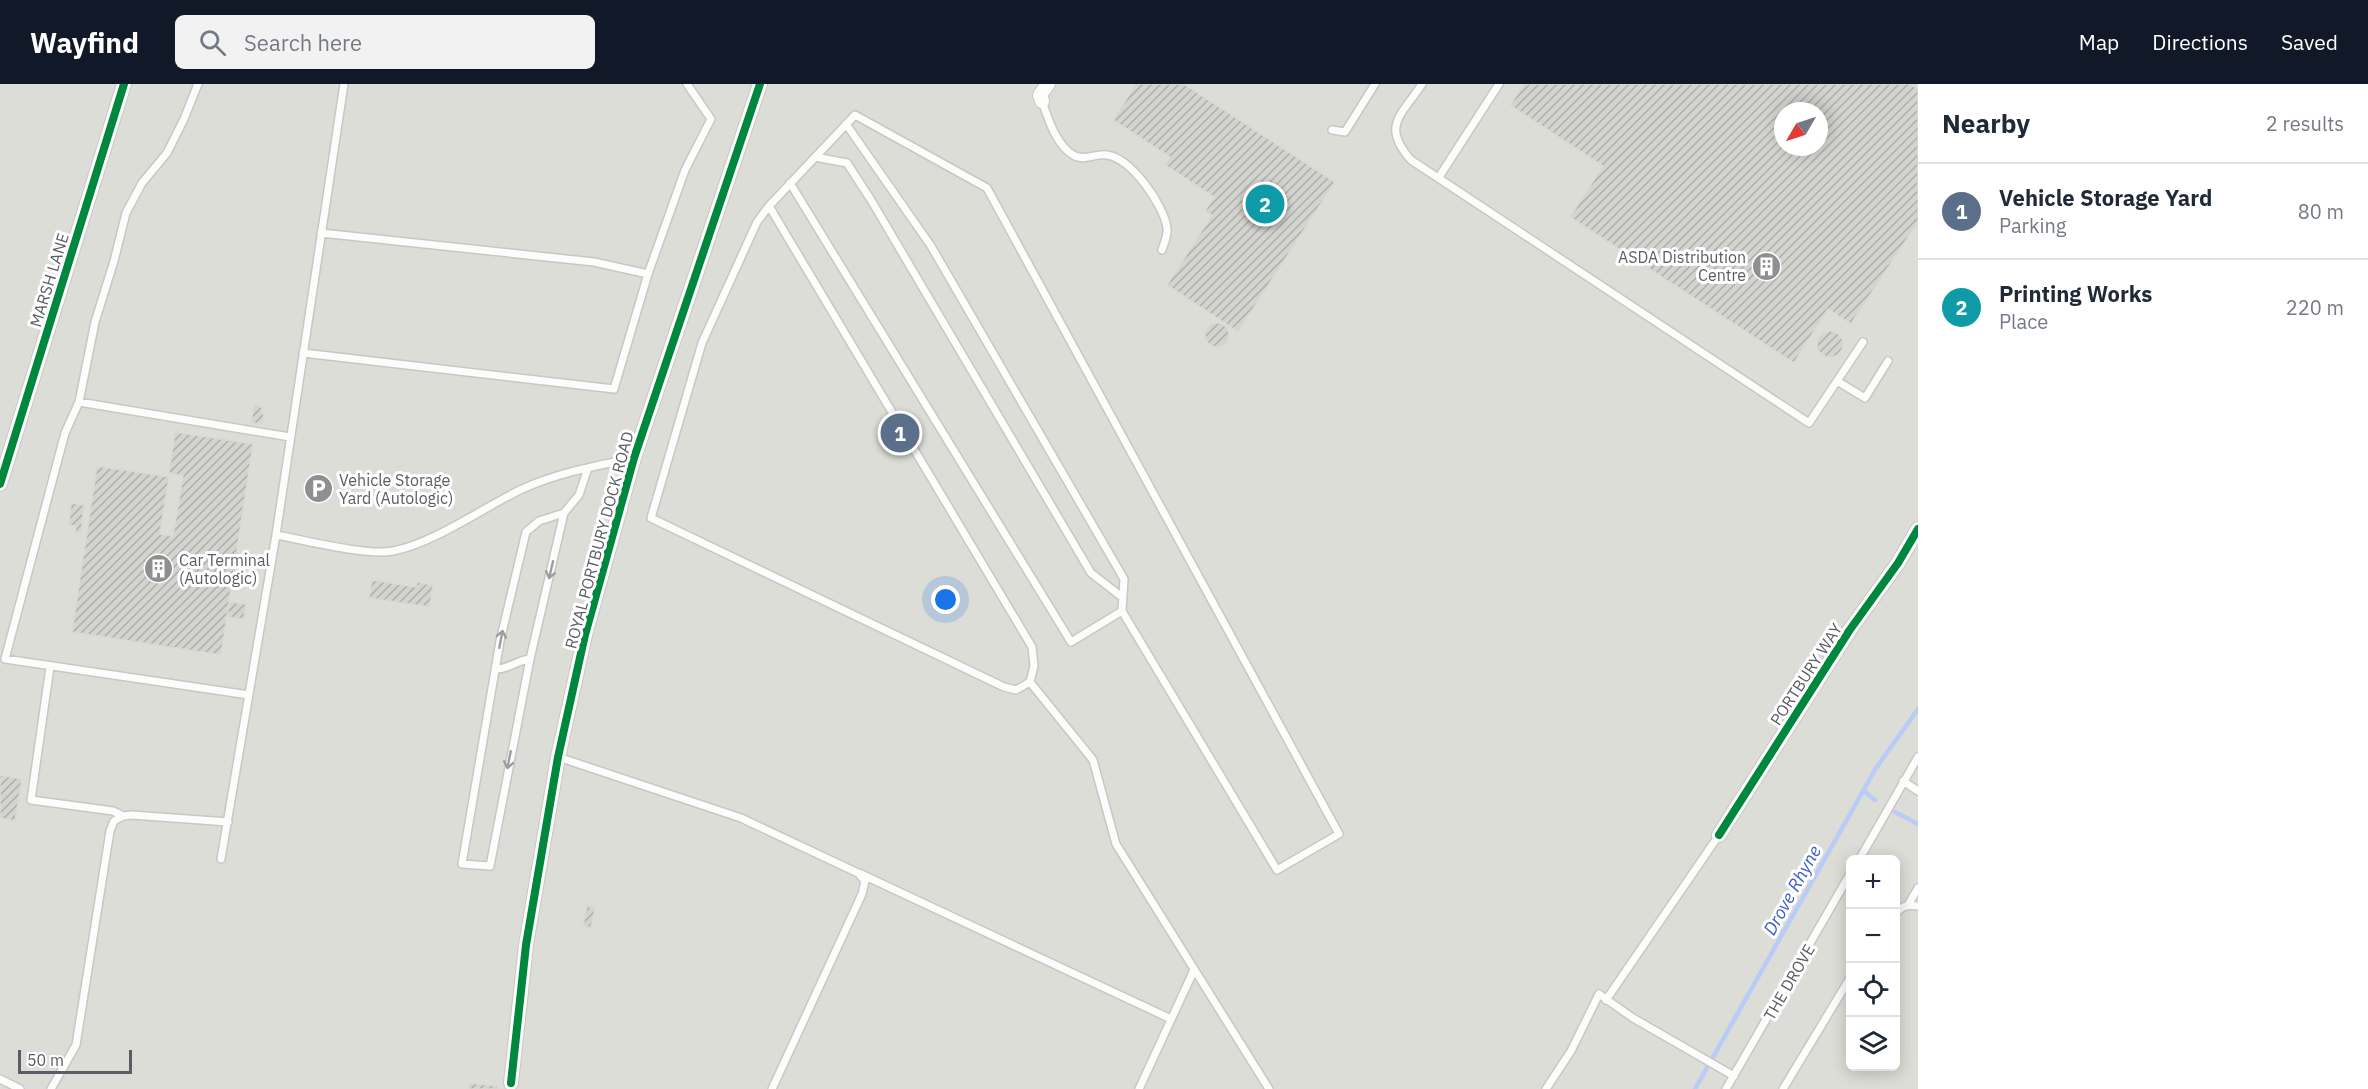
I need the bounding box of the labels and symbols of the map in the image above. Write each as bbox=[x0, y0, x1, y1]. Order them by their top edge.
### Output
north arrow bbox=[1774, 102, 1828, 156]
pin: 2 bbox=[1246, 182, 1284, 226]
street label: MARSH LANE bbox=[25, 231, 73, 329]
place label: ASDA Distribution Centre bbox=[1618, 247, 1746, 285]
building icon: ASDA Distribution Centre bbox=[1751, 250, 1783, 282]
pin: 1 bbox=[880, 410, 920, 456]
street label: ROYAL PORTBURY DOCK ROAD bbox=[560, 429, 638, 651]
place label: Vehicle Storage Yard (Autologic) bbox=[339, 470, 453, 508]
parking icon: Vehicle Storage Yard (Autologic) bbox=[302, 473, 334, 505]
place label: Car Terminal (Autologic) bbox=[179, 550, 270, 588]
building icon: Car Terminal (Autologic) bbox=[142, 553, 174, 585]
one-way arrow bbox=[544, 560, 556, 579]
your location bbox=[931, 585, 960, 614]
street label: PORTBURY WAY bbox=[1766, 619, 1847, 729]
one-way arrow bbox=[496, 629, 507, 649]
one-way arrow bbox=[503, 750, 514, 769]
water label: Drove Rhyne bbox=[1758, 841, 1826, 939]
street label: THE DROVE bbox=[1759, 940, 1819, 1024]
scale bar bbox=[18, 1047, 132, 1074]

